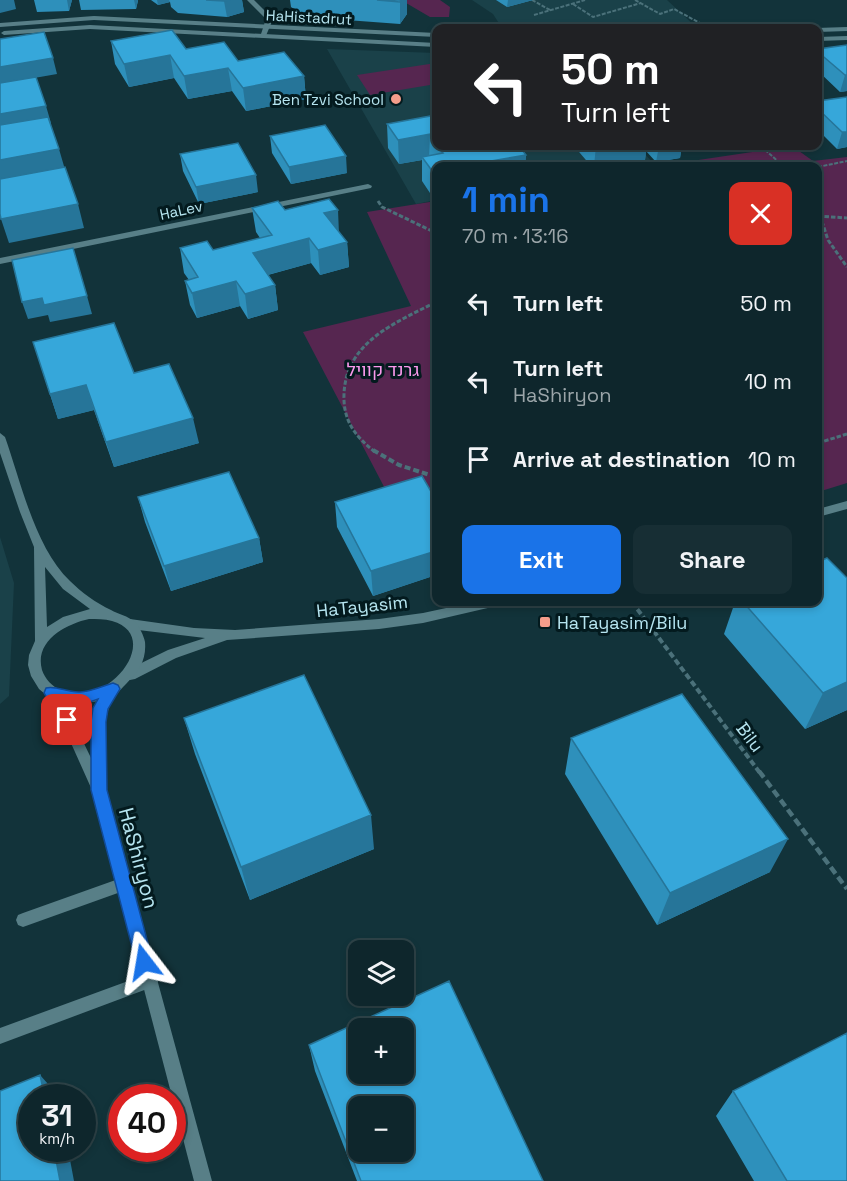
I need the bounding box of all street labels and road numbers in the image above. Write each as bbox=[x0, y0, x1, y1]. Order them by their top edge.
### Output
street label: HaHistadrut bbox=[265, 5, 353, 29]
street label: HaLev bbox=[158, 196, 204, 224]
street label: HaTayasim bbox=[315, 590, 409, 622]
street label: Bilu bbox=[731, 717, 769, 757]
street label: HaShiryon bbox=[113, 805, 165, 911]

